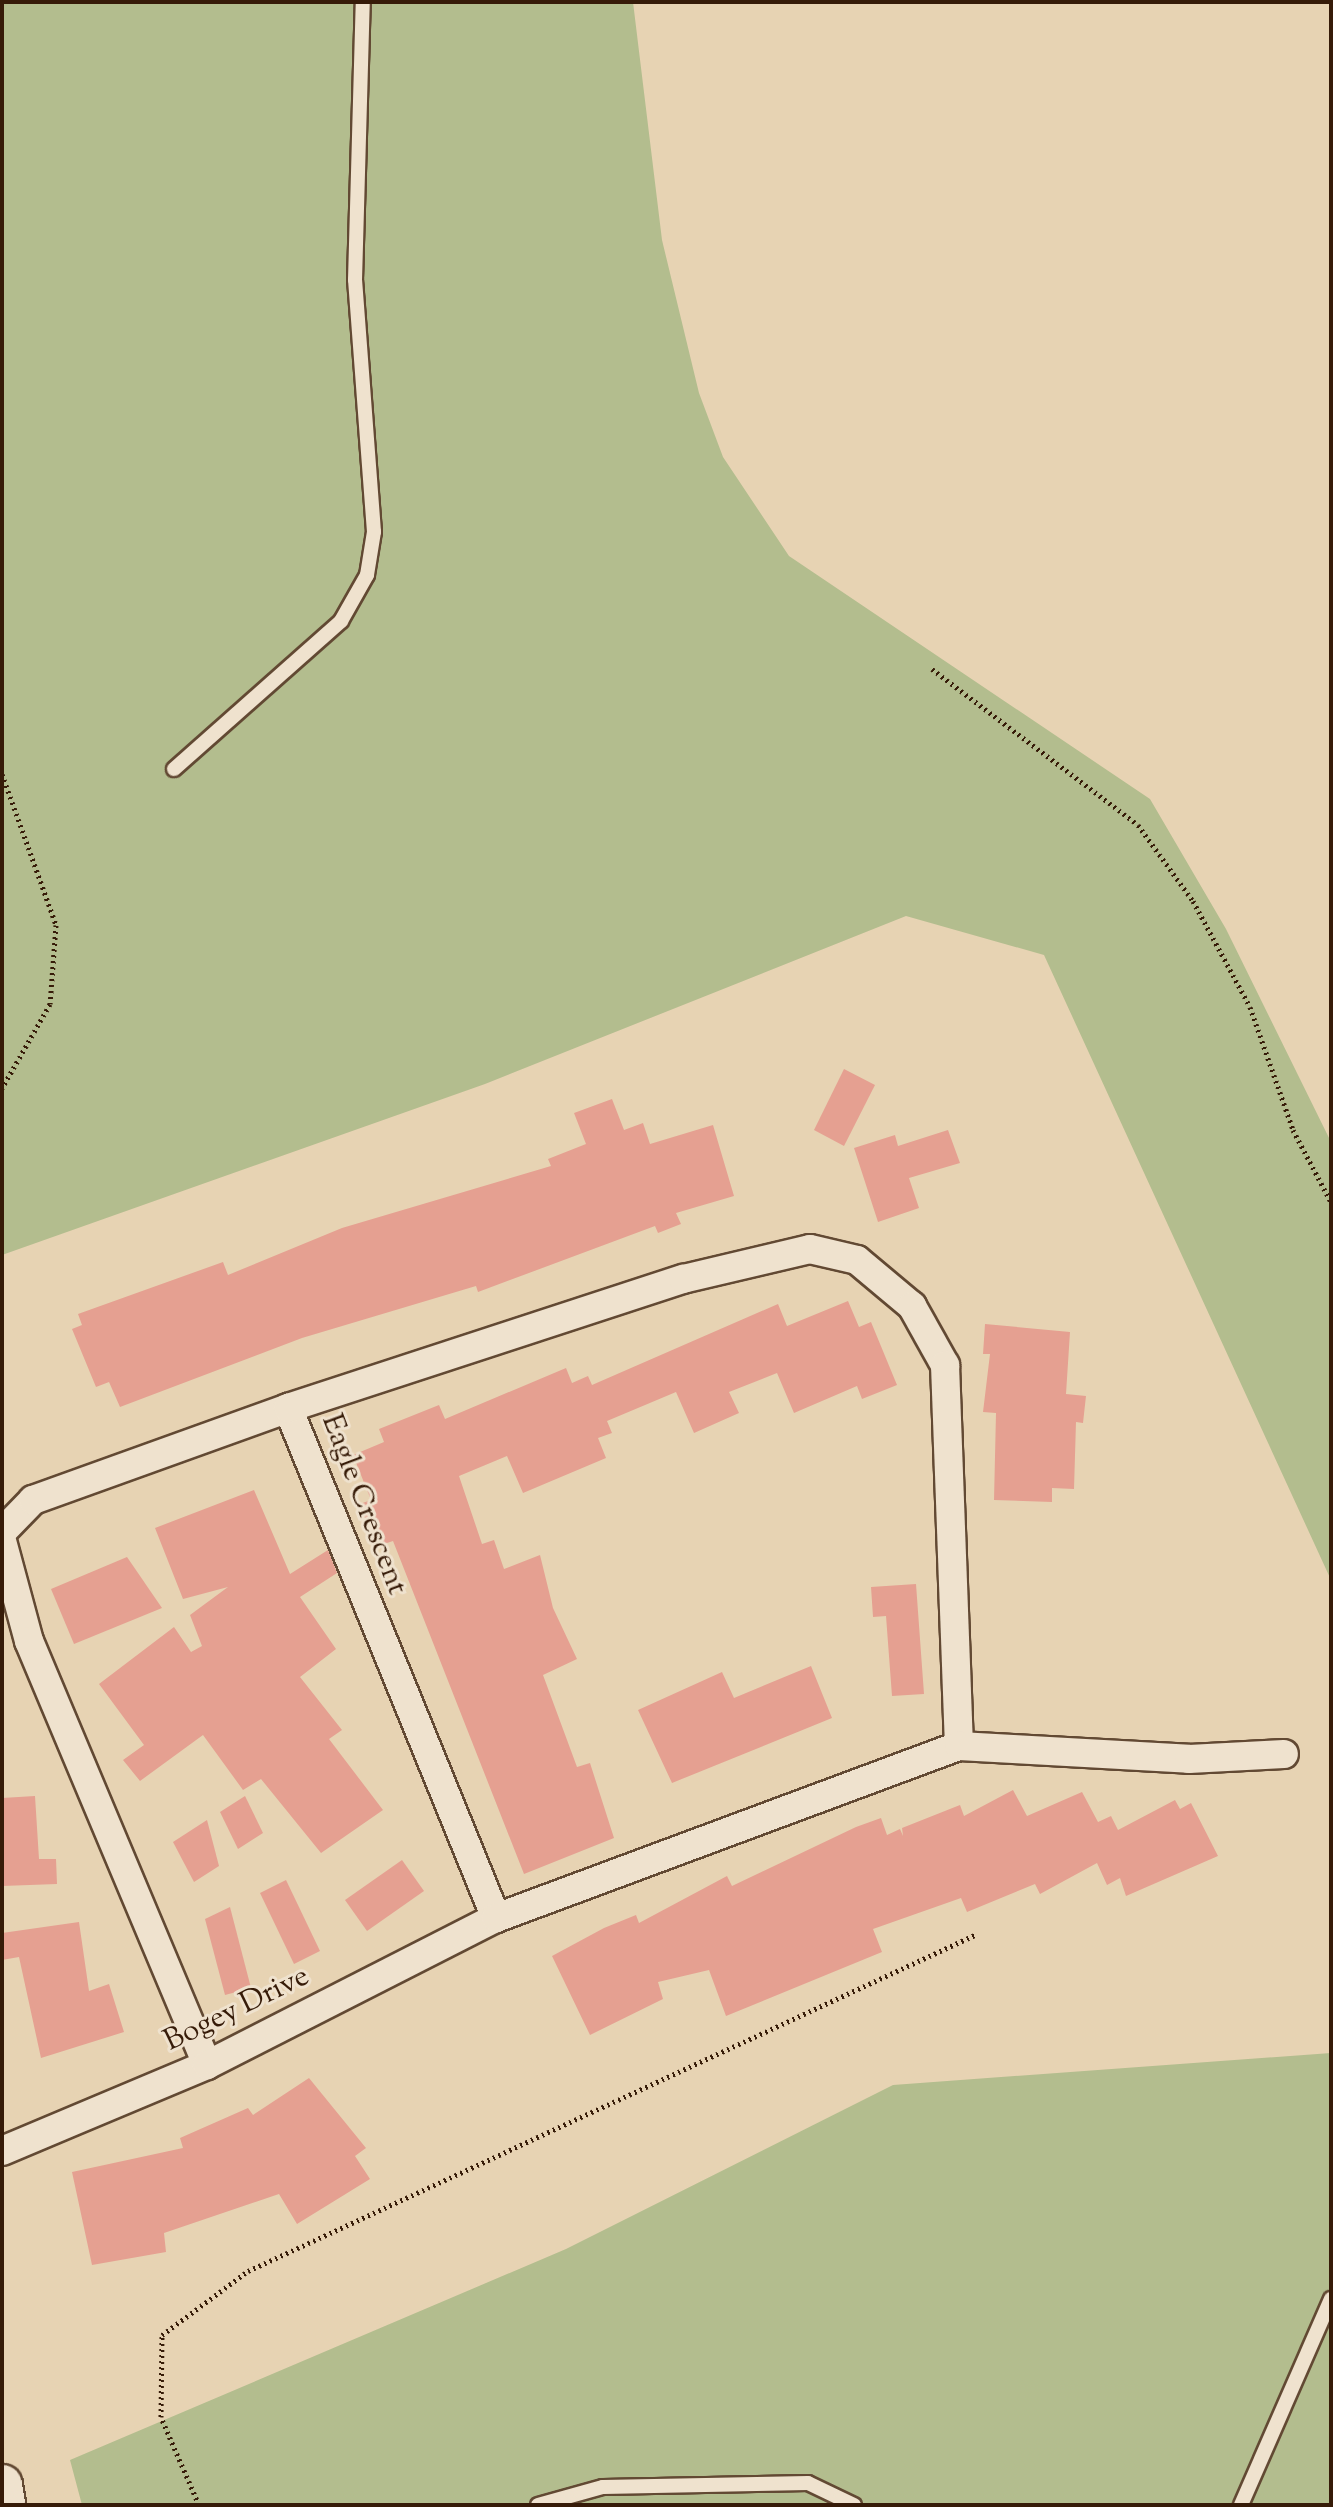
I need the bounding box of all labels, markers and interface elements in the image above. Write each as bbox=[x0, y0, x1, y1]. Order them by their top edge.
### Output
street label: Eagle Crescent bbox=[312, 1410, 414, 1600]
street label: Bogey Drive bbox=[159, 1959, 315, 2061]

